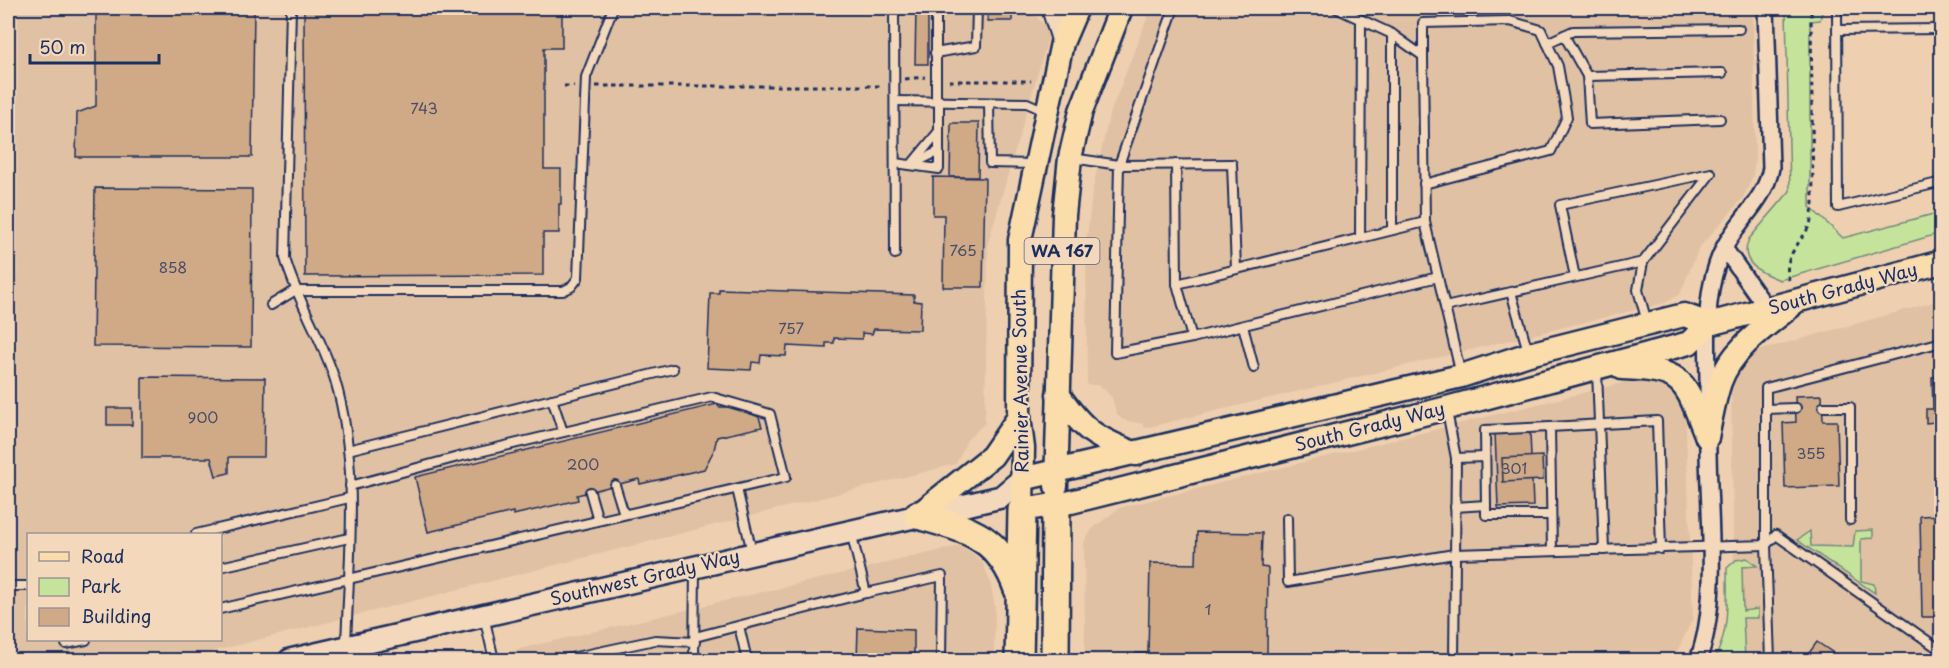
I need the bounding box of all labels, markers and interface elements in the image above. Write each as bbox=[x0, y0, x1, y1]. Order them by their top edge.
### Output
scale bar bbox=[30, 27, 159, 65]
text: 50 m bbox=[39, 33, 86, 60]
house number: 743 bbox=[410, 96, 438, 119]
house number: 765 bbox=[949, 238, 977, 261]
road number: WA 167 bbox=[1024, 238, 1100, 264]
house number: 858 bbox=[159, 255, 187, 278]
street label: South Grady Way bbox=[1765, 255, 1920, 320]
street label: Rainier Avenue South bbox=[1004, 289, 1035, 473]
house number: 757 bbox=[778, 316, 804, 339]
street label: South Grady Way bbox=[1292, 394, 1447, 457]
house number: 900 bbox=[188, 405, 218, 428]
house number: 355 bbox=[1797, 441, 1825, 464]
house number: 200 bbox=[567, 452, 599, 475]
house number: 301 bbox=[1501, 456, 1527, 479]
legend bbox=[27, 533, 222, 641]
text: Road bbox=[81, 542, 125, 569]
street label: Southwest Grady Way bbox=[547, 542, 742, 612]
text: Park bbox=[81, 572, 121, 599]
house number: 1 bbox=[1205, 597, 1211, 620]
text: Building bbox=[81, 602, 151, 629]

